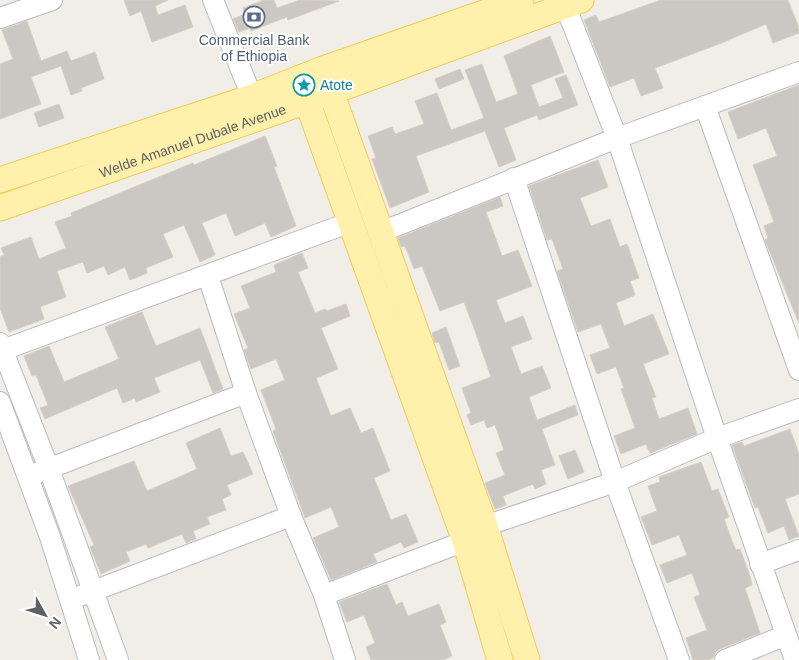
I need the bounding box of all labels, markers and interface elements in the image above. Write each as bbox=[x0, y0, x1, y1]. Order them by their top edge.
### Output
bank icon: Commercial Bank of Ethiopia bbox=[242, 5, 266, 29]
place label: Commercial Bank of Ethiopia bbox=[199, 32, 310, 64]
place icon: Atote bbox=[292, 73, 316, 97]
place label: Atote bbox=[320, 77, 353, 93]
street label: Welde Amanuel Dubale Avenue bbox=[97, 101, 288, 181]
north arrow bbox=[20, 590, 70, 640]
text: N bbox=[46, 614, 65, 632]

